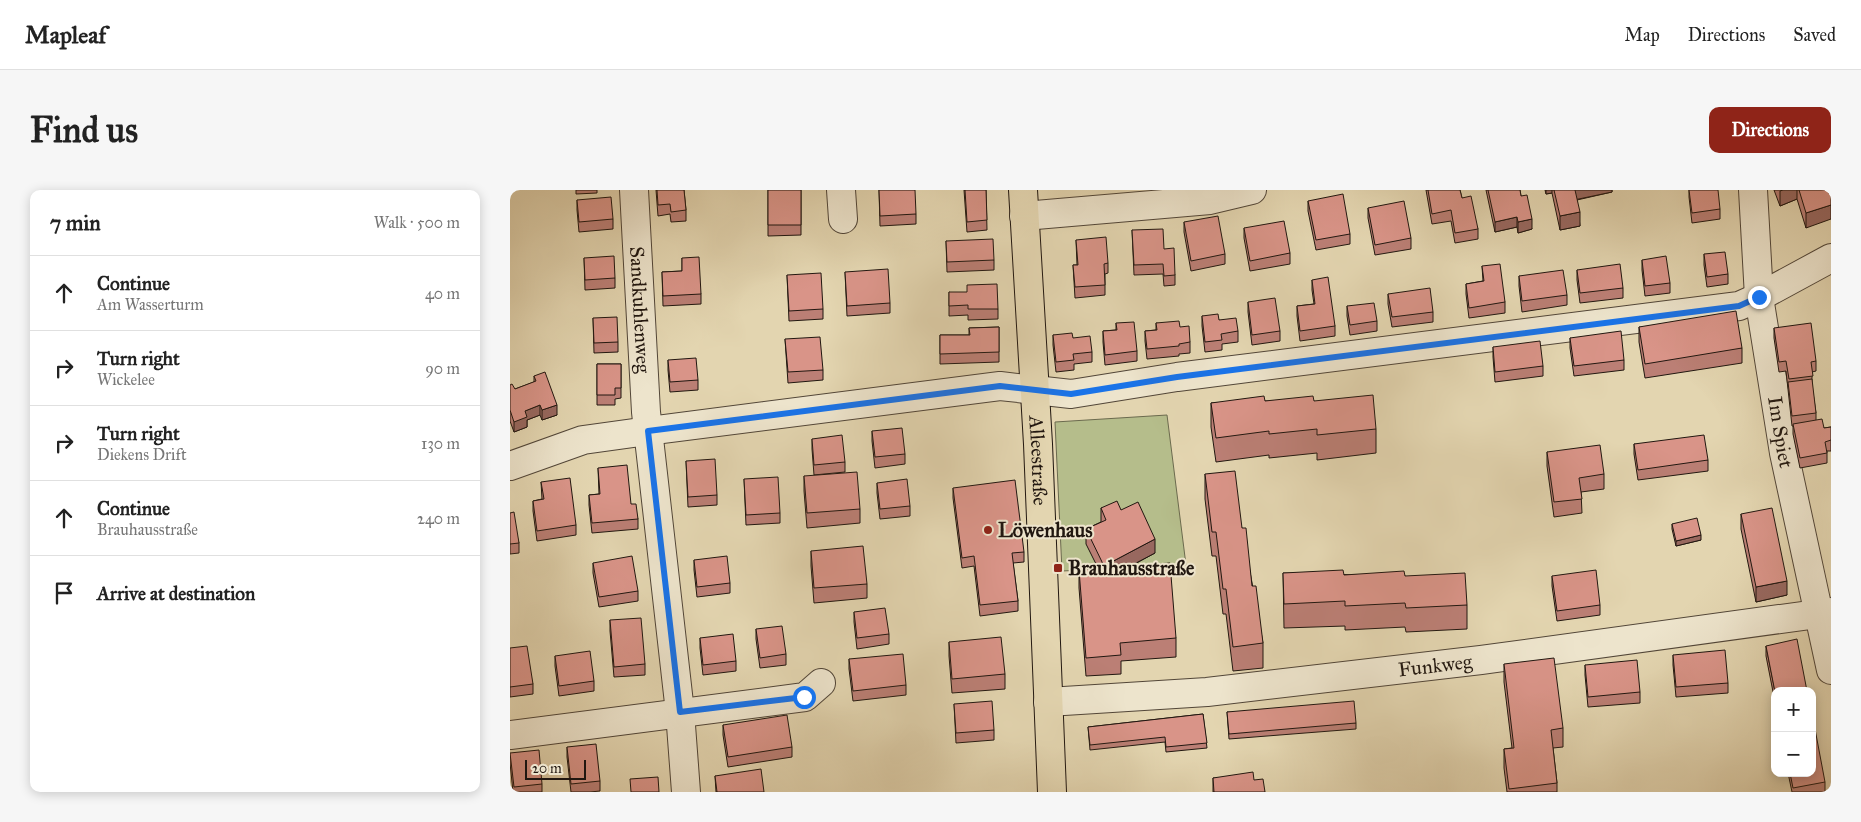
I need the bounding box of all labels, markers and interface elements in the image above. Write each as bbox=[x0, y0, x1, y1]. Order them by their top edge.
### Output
text: Mapleaf bbox=[25, 20, 106, 50]
text: Map bbox=[1624, 24, 1660, 46]
text: Directions bbox=[1688, 24, 1765, 46]
text: Saved bbox=[1793, 24, 1836, 46]
button: Directions bbox=[1709, 107, 1831, 153]
text: Find us bbox=[30, 109, 138, 152]
text: 7 min bbox=[50, 210, 101, 236]
text: Walk · 500 m bbox=[374, 213, 460, 232]
street label: Sandkuhlenweg bbox=[625, 246, 656, 375]
text: Continue bbox=[97, 272, 170, 295]
icon: ahead bbox=[50, 279, 78, 307]
text: 40 m bbox=[425, 284, 460, 303]
route end bbox=[1748, 286, 1771, 309]
text: Am Wasserturm bbox=[97, 295, 204, 314]
text: Turn right bbox=[97, 347, 180, 370]
icon: right bbox=[50, 354, 78, 382]
text: 90 m bbox=[425, 359, 460, 378]
text: Wickelee bbox=[97, 370, 155, 389]
street label: Im Spiet bbox=[1763, 395, 1799, 470]
street label: Alleestraße bbox=[1024, 414, 1052, 506]
text: Turn right bbox=[97, 422, 180, 445]
icon: right bbox=[50, 429, 78, 457]
text: 130 m bbox=[421, 434, 460, 453]
text: Diekens Drift bbox=[97, 445, 187, 464]
text: Continue bbox=[97, 497, 170, 520]
icon: ahead bbox=[50, 504, 78, 532]
text: 240 m bbox=[417, 509, 460, 528]
place label: Löwenhaus bbox=[998, 518, 1093, 542]
text: Brauhausstraße bbox=[97, 520, 198, 539]
marker: Löwenhaus bbox=[982, 524, 994, 536]
place label: Brauhausstraße bbox=[1068, 556, 1195, 580]
marker: Brauhausstraße bbox=[1052, 562, 1064, 574]
icon: arrive bbox=[50, 579, 78, 607]
text: Arrive at destination bbox=[97, 582, 255, 605]
street label: Funkweg bbox=[1397, 649, 1474, 682]
route start bbox=[793, 686, 816, 709]
map controls bbox=[1771, 687, 1816, 777]
button: + bbox=[1771, 687, 1816, 732]
button: − bbox=[1771, 732, 1816, 777]
scale bar bbox=[525, 757, 586, 780]
text: 20 m bbox=[532, 760, 562, 777]

